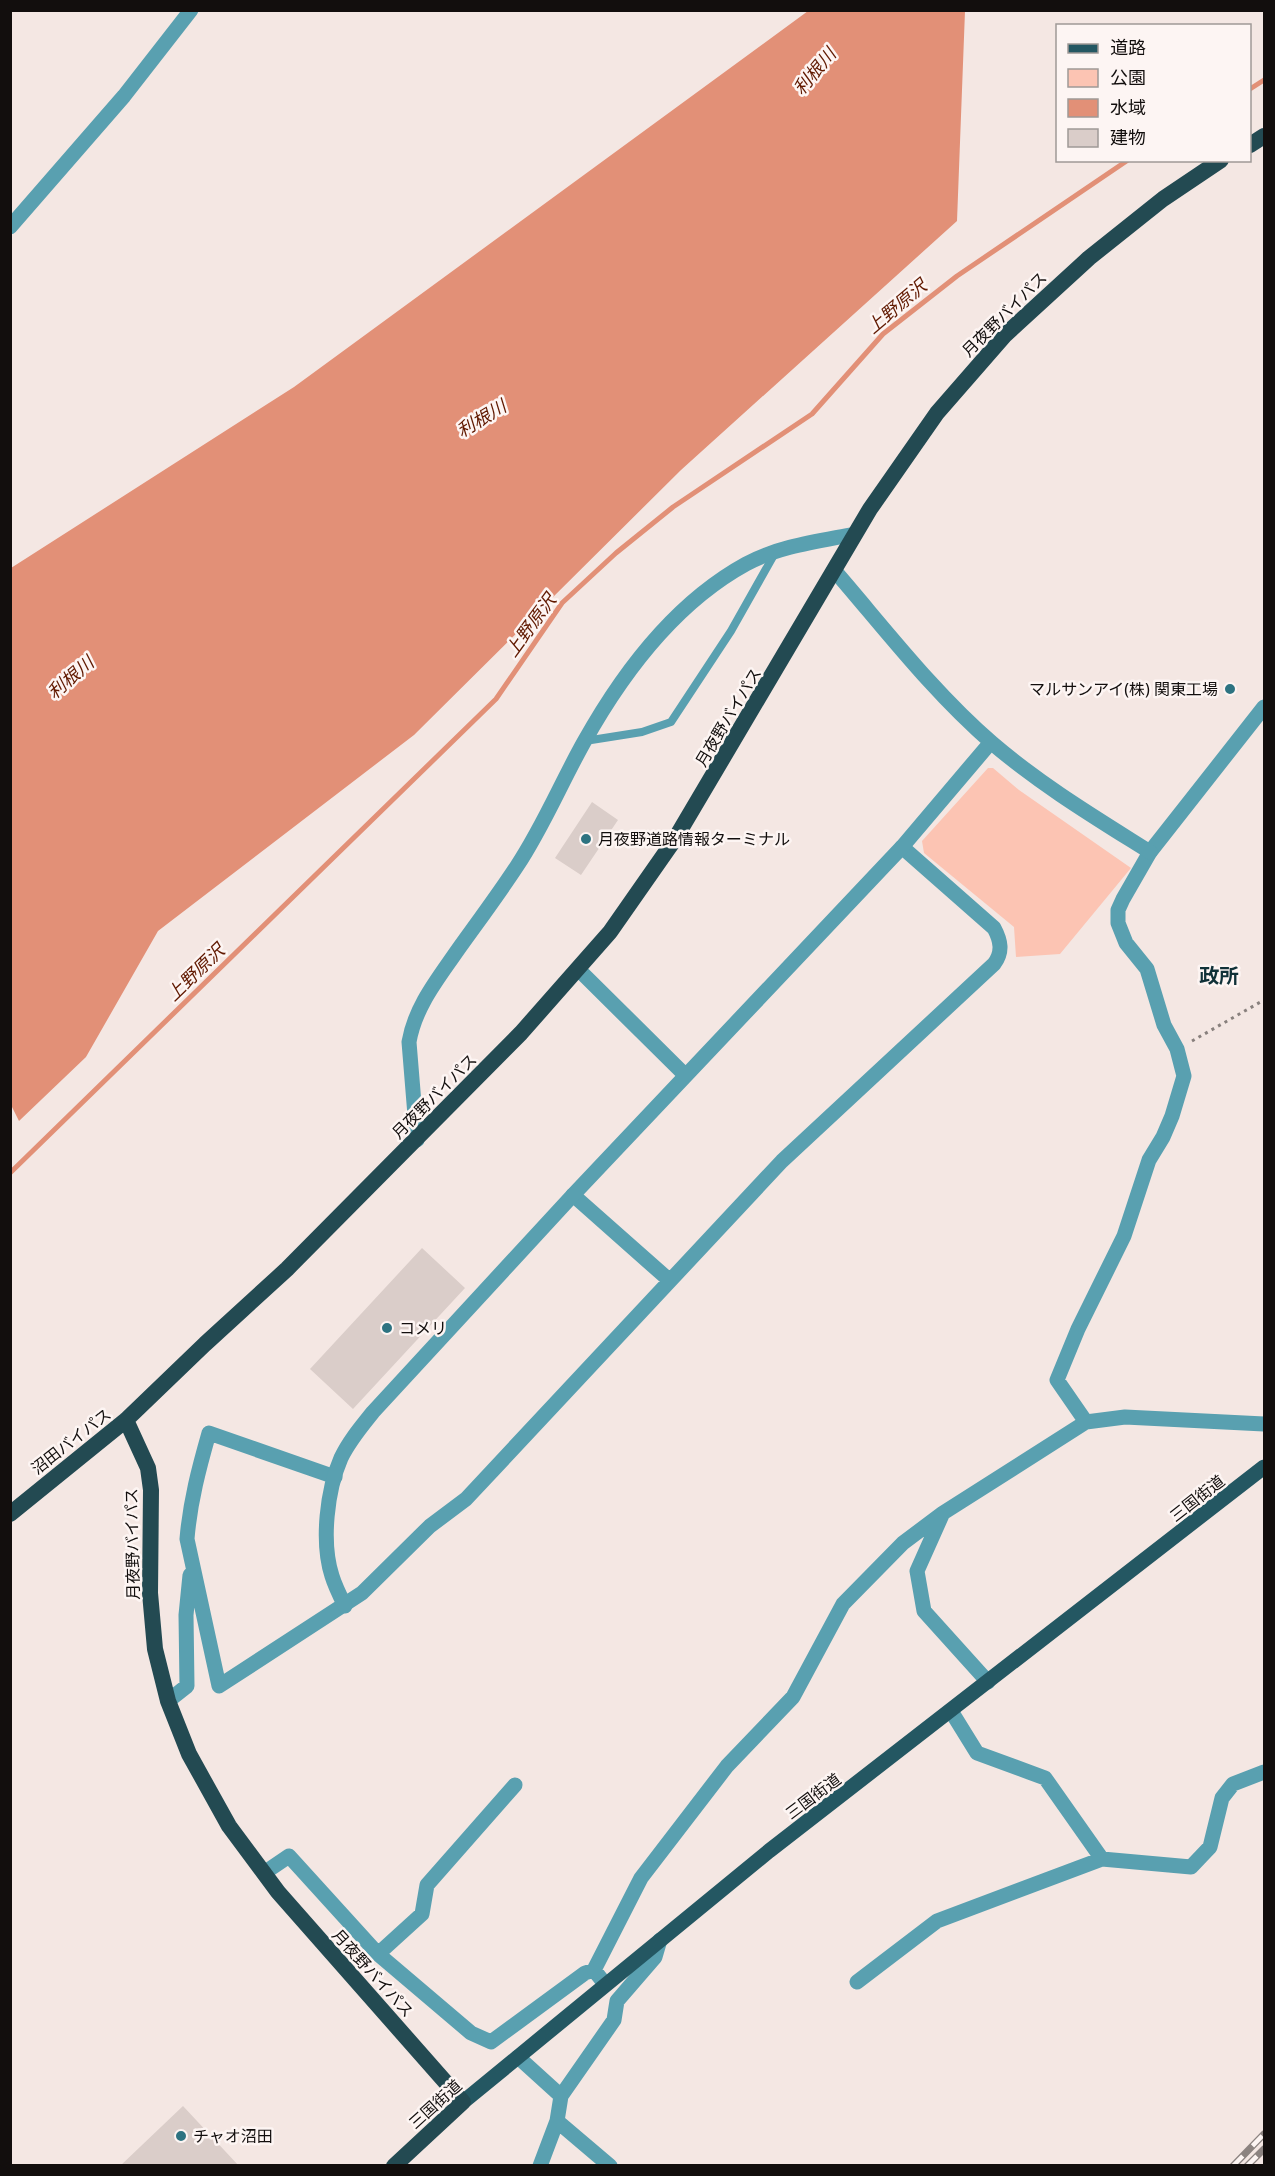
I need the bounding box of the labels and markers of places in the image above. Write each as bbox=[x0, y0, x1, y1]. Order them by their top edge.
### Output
place label: マルサンアイ(株) 関東工場 bbox=[1029, 678, 1218, 700]
marker: マルサンアイ(株) 関東工場 bbox=[1223, 682, 1237, 696]
place label: 月夜野道路情報ターミナル bbox=[598, 828, 790, 850]
marker: 月夜野道路情報ターミナル bbox=[579, 832, 593, 846]
place label: コメリ bbox=[399, 1317, 447, 1339]
marker: コメリ bbox=[380, 1321, 394, 1335]
place label: チャオ沼田 bbox=[193, 2125, 273, 2147]
marker: チャオ沼田 bbox=[174, 2129, 188, 2143]

